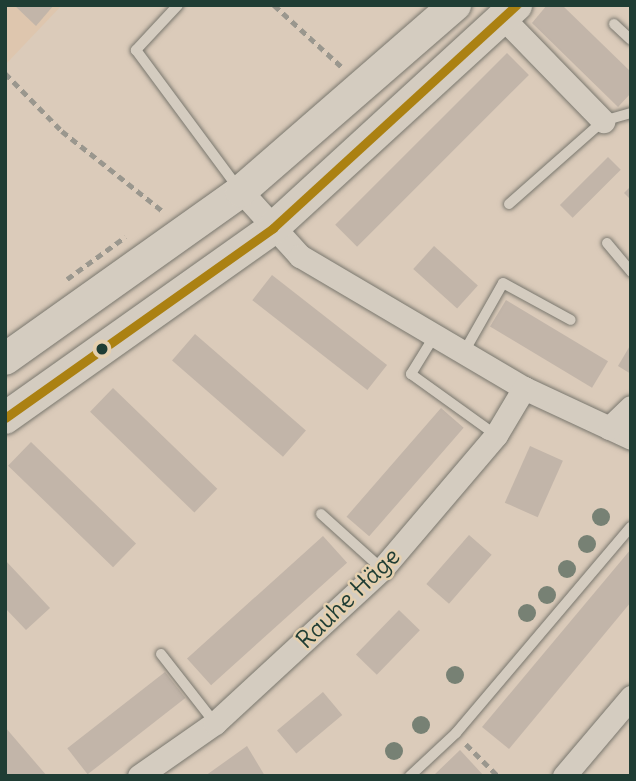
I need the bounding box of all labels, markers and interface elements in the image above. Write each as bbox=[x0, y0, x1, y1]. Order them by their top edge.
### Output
unlabelled marker bbox=[95, 342, 109, 356]
street label: Rauhe Häge bbox=[290, 542, 406, 654]

